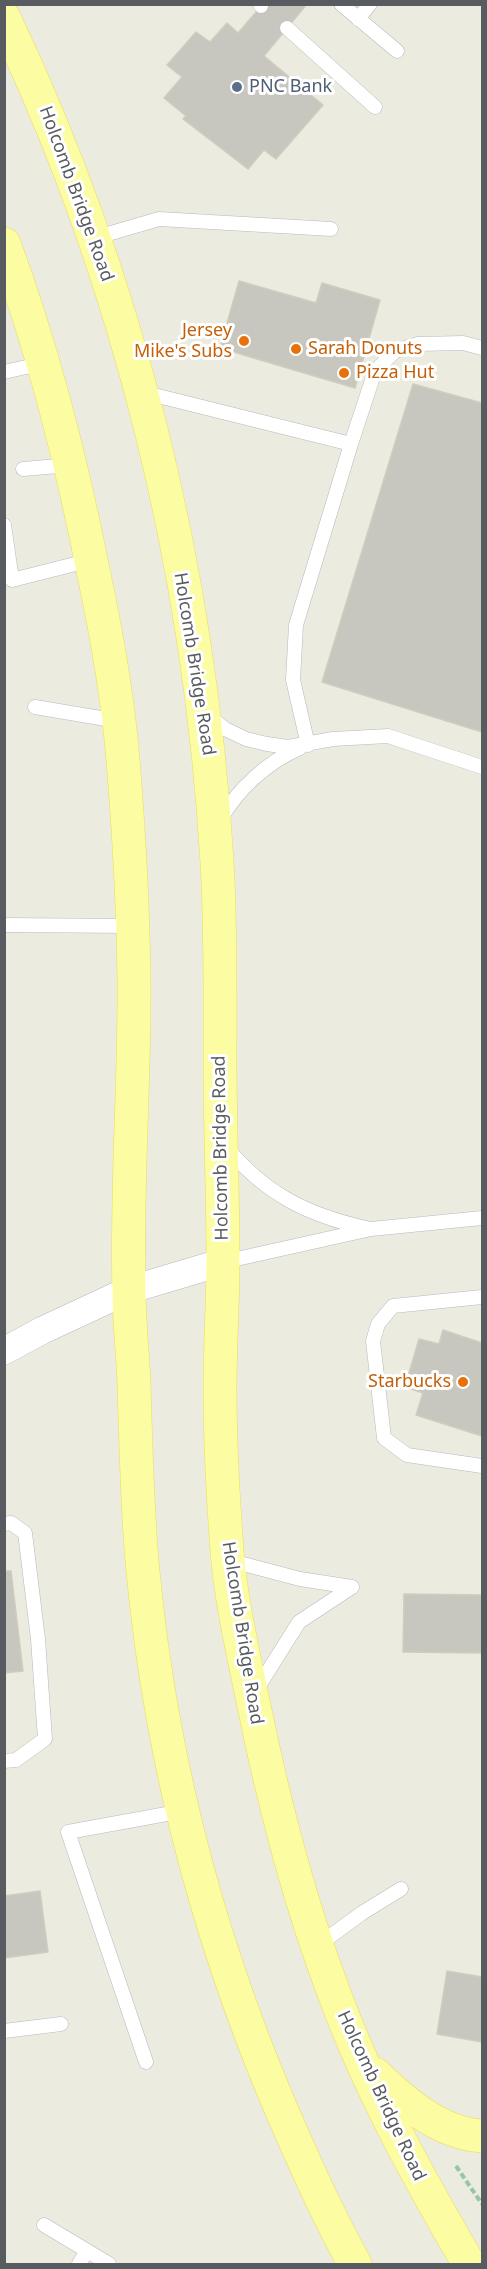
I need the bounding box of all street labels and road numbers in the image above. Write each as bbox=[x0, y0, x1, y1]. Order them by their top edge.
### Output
street label: Holcomb Bridge Road bbox=[34, 103, 118, 285]
street label: Holcomb Bridge Road bbox=[169, 571, 219, 757]
street label: Holcomb Bridge Road bbox=[209, 1055, 233, 1241]
street label: Holcomb Bridge Road bbox=[217, 1540, 267, 1726]
street label: Holcomb Bridge Road bbox=[332, 2008, 430, 2184]

